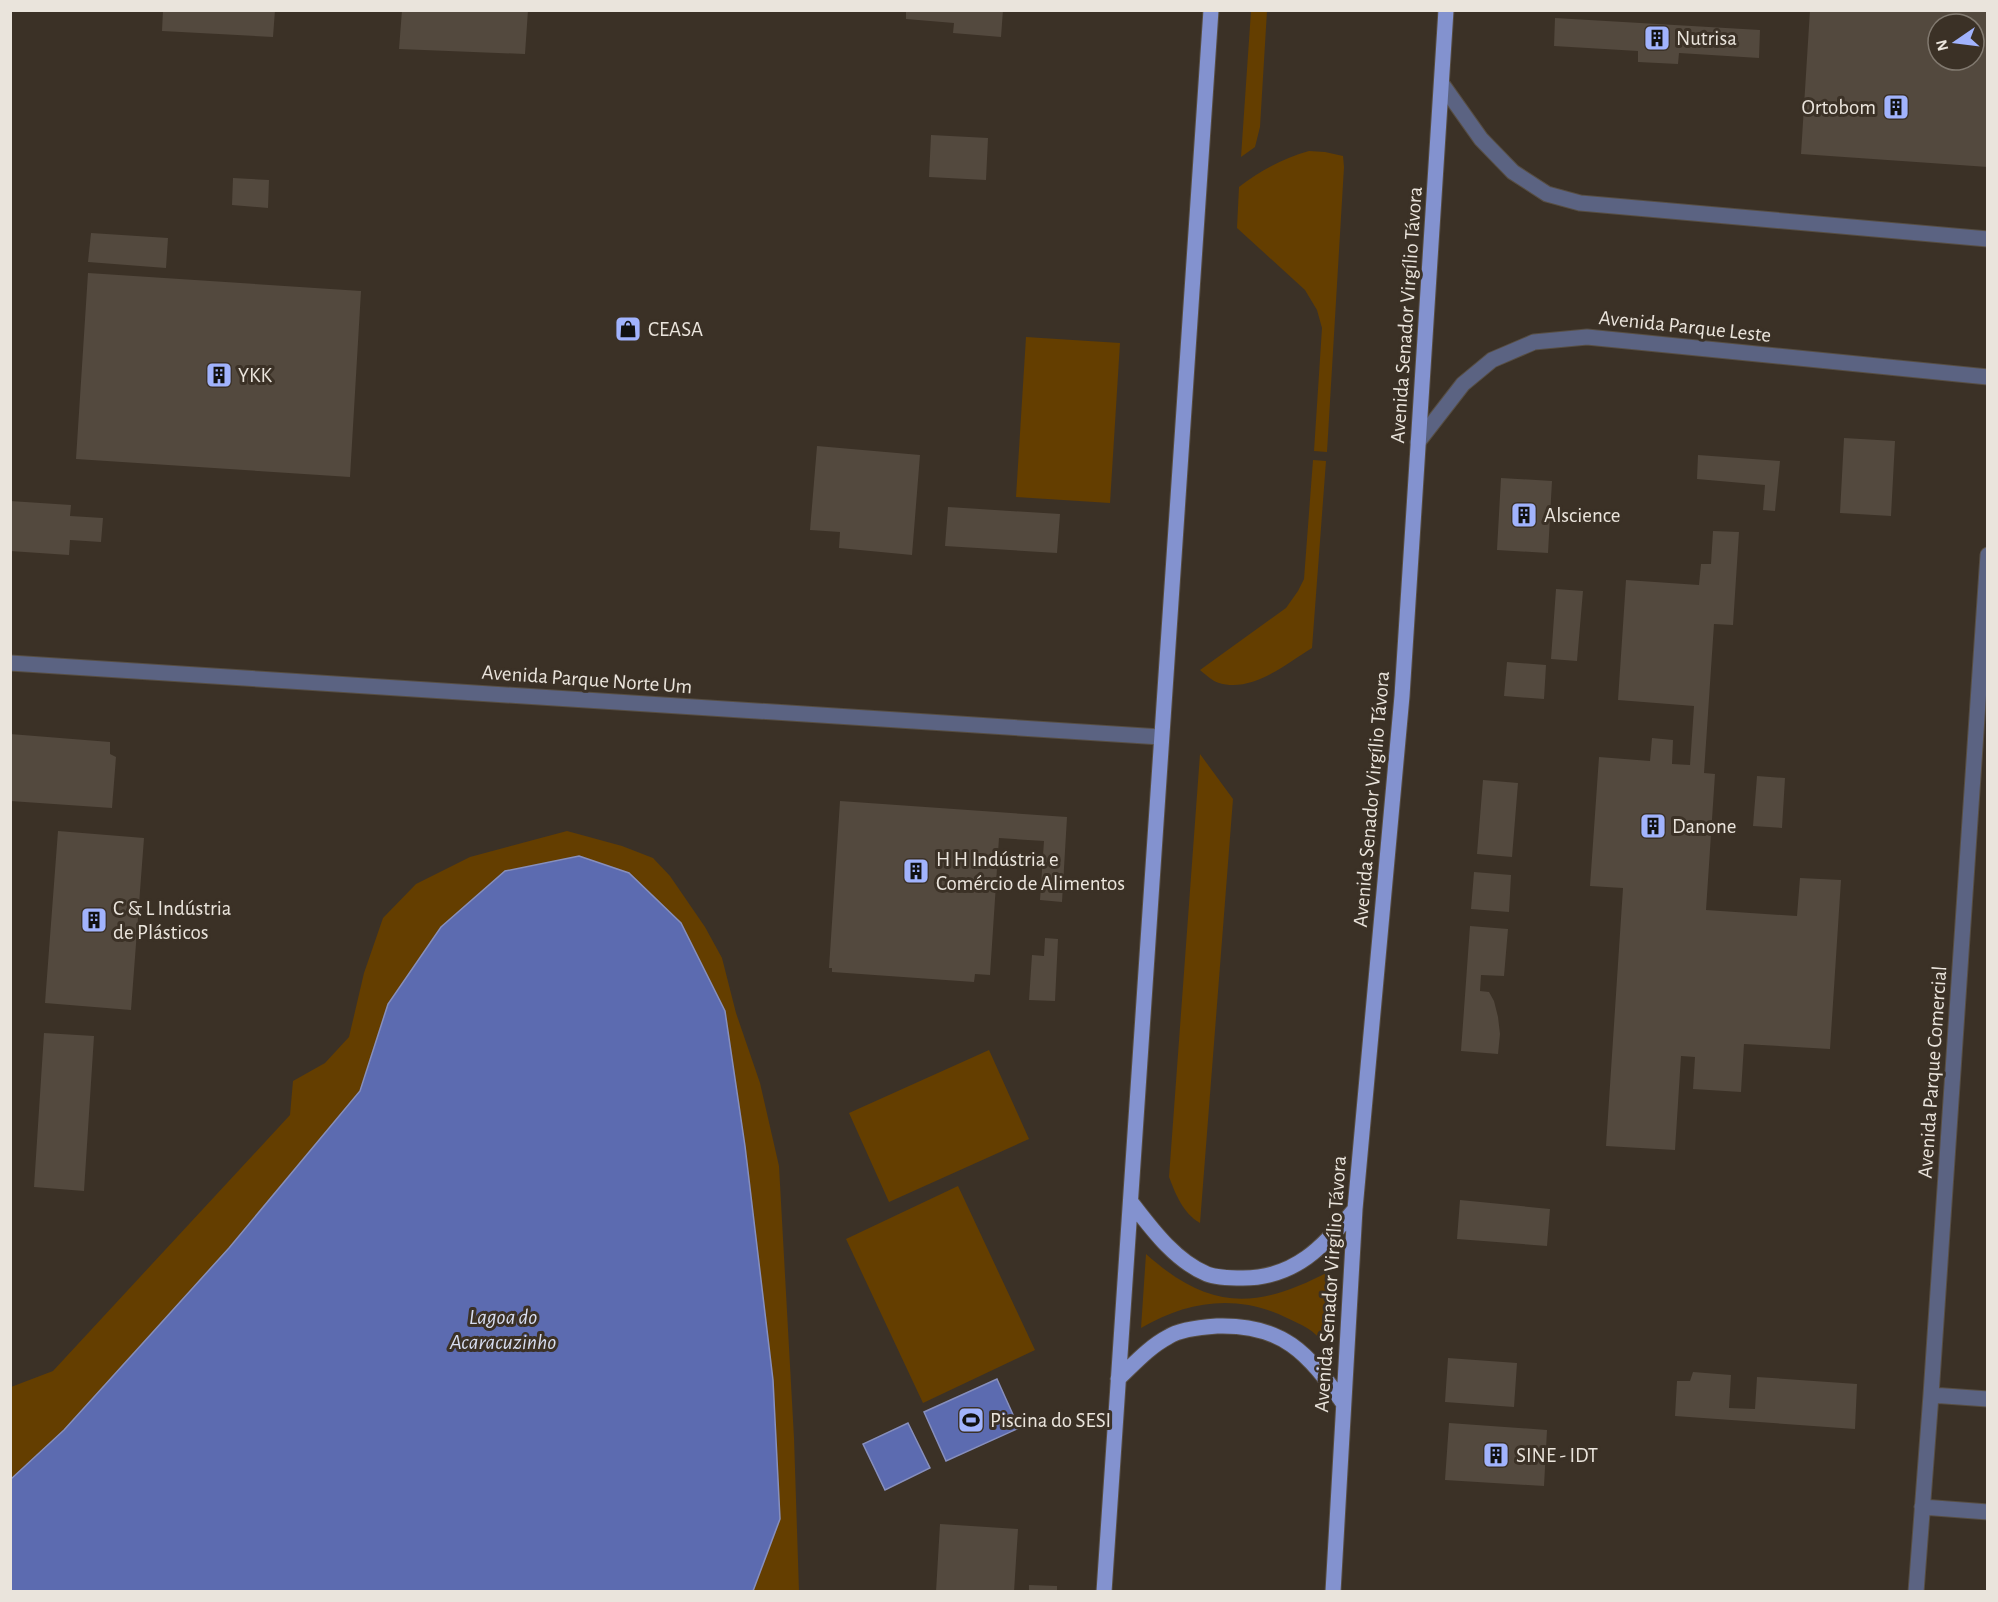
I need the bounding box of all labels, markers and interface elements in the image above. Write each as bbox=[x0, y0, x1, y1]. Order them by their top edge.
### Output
north arrow bbox=[1926, 12, 1986, 72]
building icon: Nutrisa bbox=[1642, 23, 1672, 53]
place label: Nutrisa bbox=[1676, 28, 1737, 49]
text: N bbox=[1933, 38, 1952, 53]
building icon: Ortobom bbox=[1881, 92, 1911, 122]
place label: Ortobom bbox=[1801, 97, 1876, 118]
street label: Avenida Senador Virgílio Távora bbox=[1387, 186, 1426, 444]
street label: Avenida Parque Leste bbox=[1598, 307, 1772, 346]
shop icon: CEASA bbox=[613, 314, 643, 344]
place label: CEASA bbox=[648, 319, 703, 340]
building icon: YKK bbox=[204, 360, 234, 390]
place label: YKK bbox=[238, 365, 273, 386]
building icon: Alscience bbox=[1509, 500, 1539, 530]
place label: Alscience bbox=[1544, 505, 1621, 526]
street label: Avenida Parque Norte Um bbox=[481, 662, 693, 697]
street label: Avenida Senador Virgílio Távora bbox=[1350, 670, 1393, 928]
building icon: Danone bbox=[1638, 811, 1668, 841]
place label: Danone bbox=[1672, 816, 1737, 837]
place label: H H Indústria e Comércio de Alimentos bbox=[936, 849, 1125, 894]
building icon: H H Indústria e Comércio de Alimentos bbox=[901, 856, 931, 886]
place label: C & L Indústria de Plásticos bbox=[113, 898, 232, 943]
building icon: C & L Indústria de Plásticos bbox=[79, 905, 109, 935]
street label: Avenida Parque Comercial bbox=[1915, 965, 1950, 1179]
street label: Avenida Senador Virgílio Távora bbox=[1311, 1155, 1350, 1413]
water label: Lagoa do Acaracuzinho bbox=[449, 1306, 556, 1353]
sports icon: Piscina do SESI bbox=[956, 1405, 986, 1435]
place label: Piscina do SESI bbox=[990, 1410, 1111, 1431]
building icon: SINE - IDT bbox=[1481, 1440, 1511, 1470]
place label: SINE - IDT bbox=[1516, 1445, 1598, 1466]

